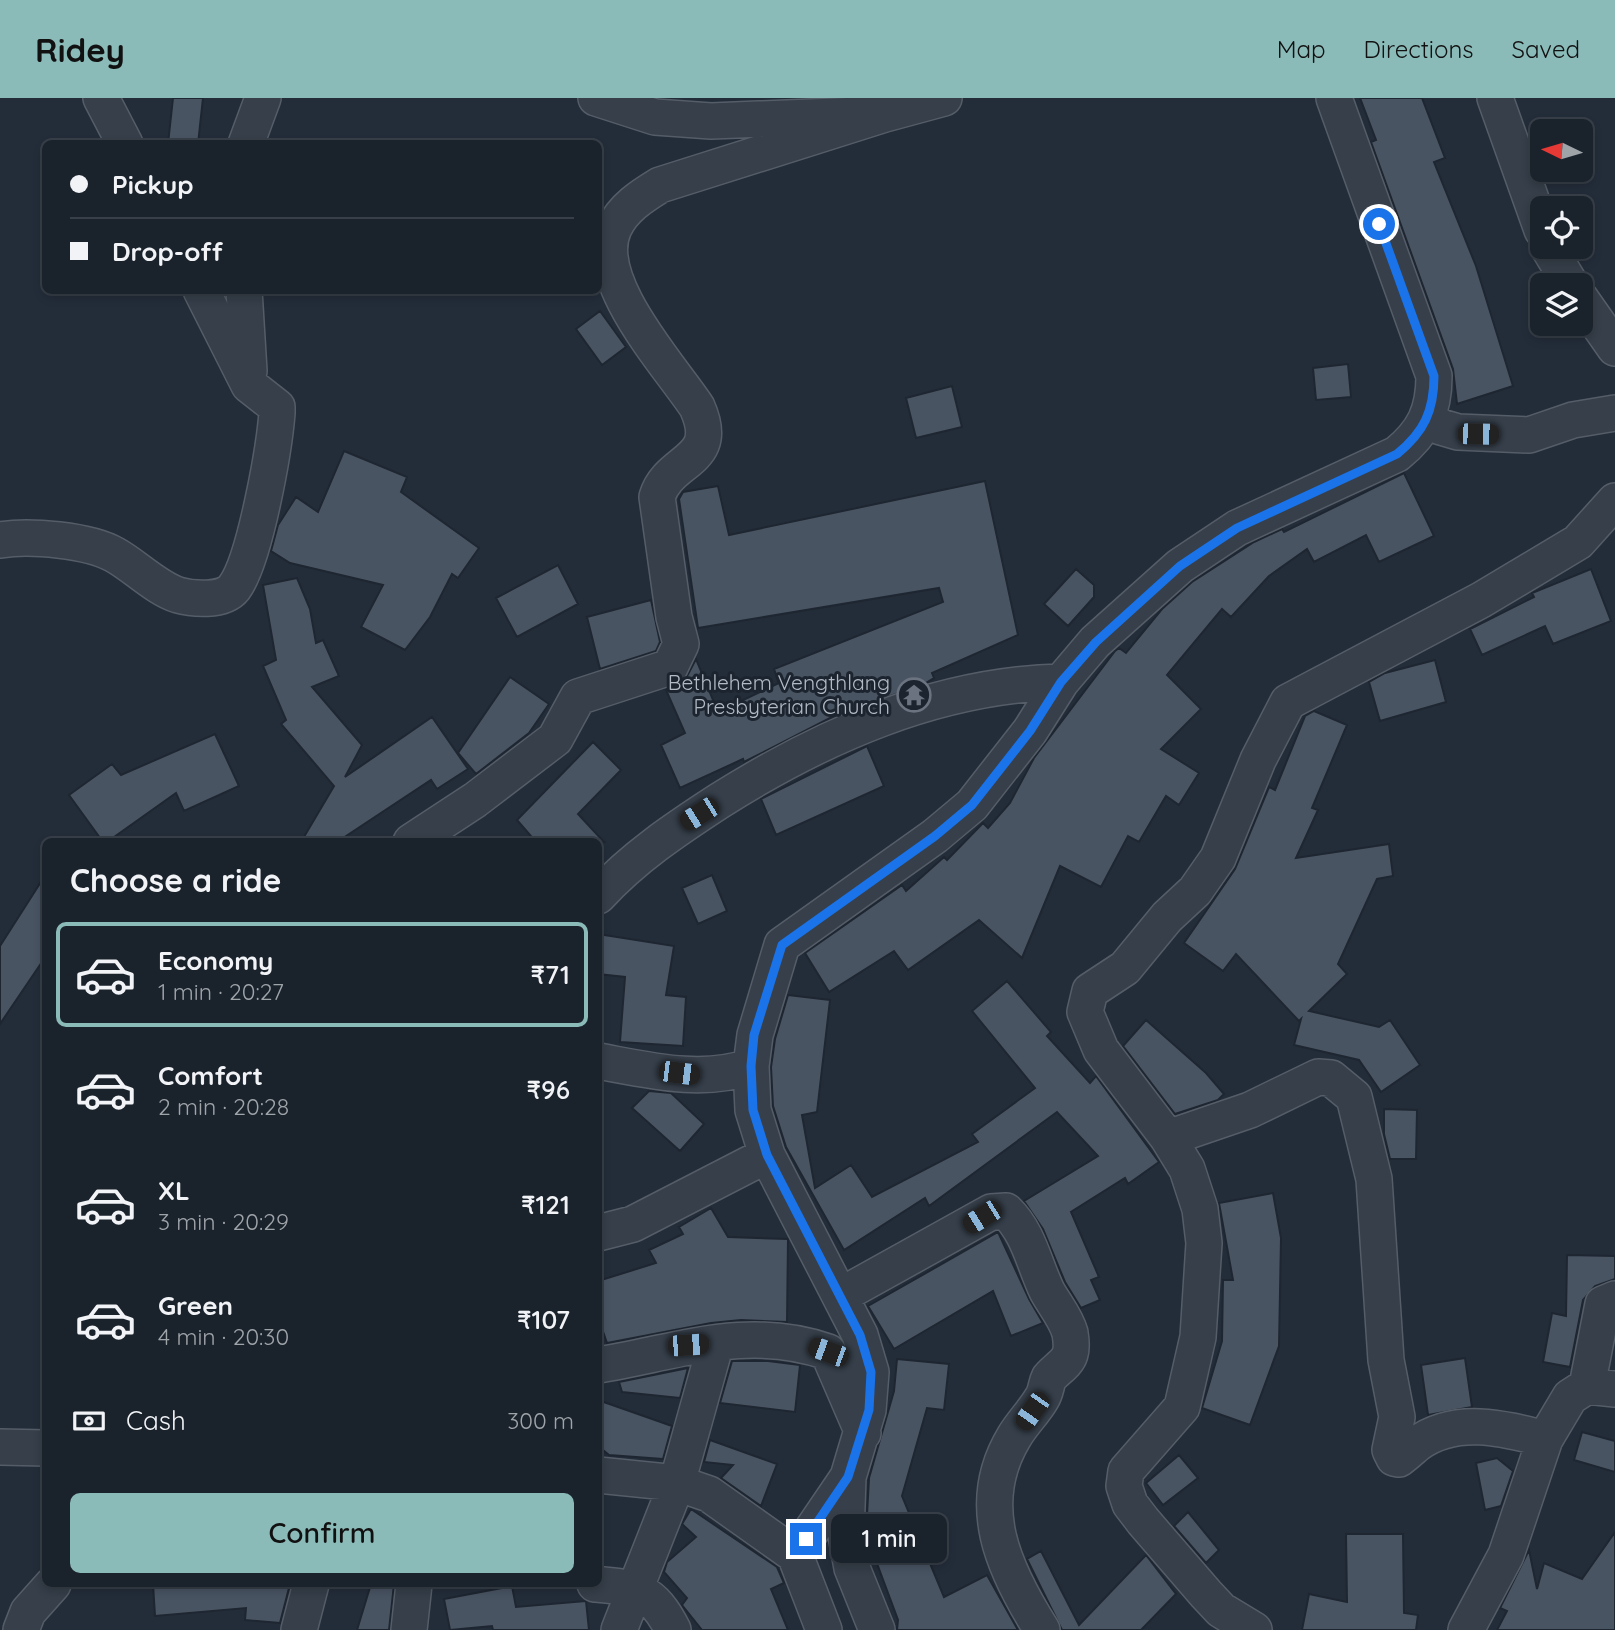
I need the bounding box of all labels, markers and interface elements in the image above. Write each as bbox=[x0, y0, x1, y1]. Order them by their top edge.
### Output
text: Ridey bbox=[35, 29, 125, 70]
text: Map bbox=[1277, 34, 1326, 64]
text: Directions bbox=[1364, 34, 1474, 64]
text: Saved bbox=[1512, 34, 1580, 64]
north arrow bbox=[1530, 119, 1592, 182]
map controls bbox=[1530, 119, 1593, 336]
text: Pickup bbox=[112, 168, 194, 201]
button: locate bbox=[1530, 196, 1593, 259]
route start bbox=[1363, 208, 1395, 240]
text: Drop-off bbox=[112, 235, 223, 268]
button: layers bbox=[1530, 273, 1593, 336]
car bbox=[1457, 423, 1500, 445]
place label: Bethlehem Vengthlang Presbyterian Church bbox=[668, 669, 890, 719]
temple icon: Bethlehem Vengthlang Presbyterian Church bbox=[895, 676, 933, 714]
car bbox=[676, 794, 723, 834]
text: Choose a ride bbox=[70, 860, 282, 900]
icon: car bbox=[74, 943, 137, 1006]
text: Economy bbox=[158, 944, 273, 977]
text: ₹71 bbox=[530, 958, 570, 991]
text: 1 min · 20:27 bbox=[158, 977, 284, 1006]
icon: car bbox=[74, 1058, 137, 1121]
text: Comfort bbox=[158, 1059, 263, 1092]
car bbox=[657, 1060, 702, 1086]
text: ₹96 bbox=[527, 1073, 570, 1106]
text: 2 min · 20:28 bbox=[158, 1092, 289, 1121]
icon: car bbox=[74, 1173, 137, 1236]
text: XL bbox=[158, 1174, 190, 1207]
text: ₹121 bbox=[521, 1188, 570, 1221]
car bbox=[959, 1197, 1006, 1237]
text: 3 min · 20:29 bbox=[158, 1207, 289, 1236]
icon: car bbox=[74, 1288, 137, 1351]
text: Green bbox=[158, 1289, 233, 1322]
text: ₹107 bbox=[517, 1303, 570, 1336]
text: 4 min · 20:30 bbox=[158, 1322, 289, 1351]
car bbox=[667, 1333, 710, 1357]
car bbox=[805, 1335, 852, 1369]
car bbox=[1012, 1388, 1053, 1434]
icon: cash bbox=[70, 1402, 108, 1440]
text: Cash bbox=[126, 1404, 186, 1437]
text: 300 m bbox=[507, 1406, 574, 1435]
button: Confirm bbox=[70, 1493, 574, 1573]
callout: 1 min bbox=[830, 1514, 946, 1564]
route end bbox=[790, 1523, 822, 1555]
text: 1 min bbox=[861, 1524, 917, 1553]

